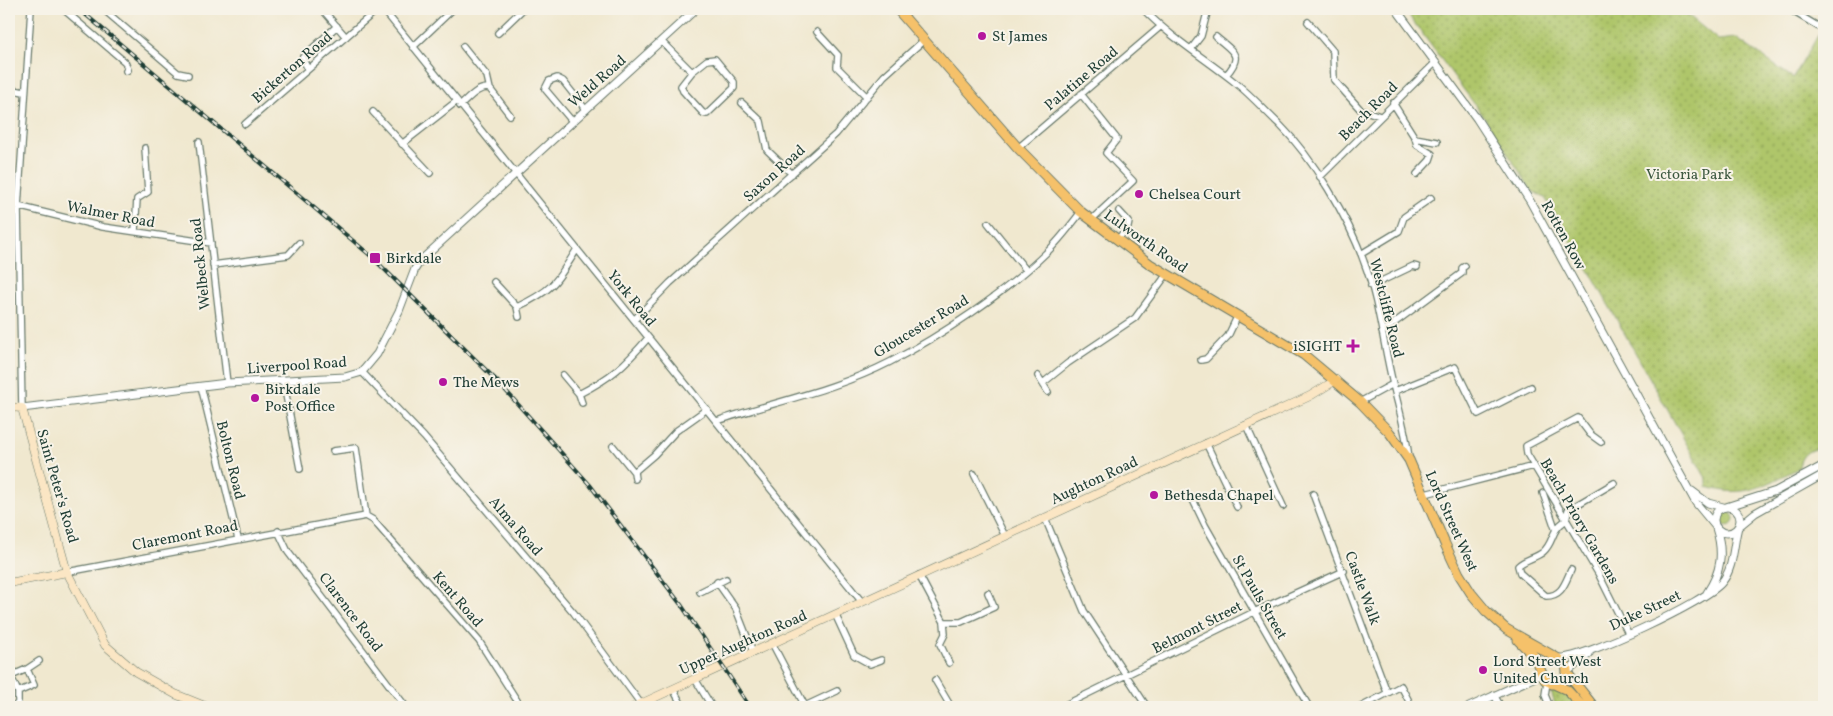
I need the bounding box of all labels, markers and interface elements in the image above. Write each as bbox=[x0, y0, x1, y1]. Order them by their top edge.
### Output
street label: Bickerton Road bbox=[248, 27, 338, 109]
place label: St James bbox=[992, 27, 1048, 48]
marker: St James bbox=[976, 30, 988, 42]
street label: Palatine Road bbox=[1040, 42, 1123, 116]
street label: Weld Road bbox=[564, 51, 632, 113]
street label: Beach Road bbox=[1335, 78, 1403, 146]
street label: Saxon Road bbox=[739, 141, 811, 208]
park label: Victoria Park bbox=[1646, 165, 1732, 186]
place label: Chelsea Court bbox=[1149, 185, 1241, 206]
marker: Chelsea Court bbox=[1133, 188, 1145, 200]
street label: Walmer Road bbox=[65, 197, 157, 234]
street label: Rotten Row bbox=[1535, 197, 1591, 275]
street label: Lulworth Road bbox=[1099, 205, 1191, 279]
street label: Welbeck Road bbox=[186, 217, 217, 311]
place label: Birkdale bbox=[386, 249, 442, 270]
marker: Birkdale bbox=[368, 251, 382, 265]
street label: Westcliffe Road bbox=[1363, 256, 1408, 360]
street label: York Road bbox=[601, 266, 660, 332]
street label: Gloucester Road bbox=[870, 291, 973, 364]
place label: iSIGHT bbox=[1293, 337, 1342, 358]
marker: iSIGHT bbox=[1346, 339, 1360, 353]
street label: Liverpool Road bbox=[247, 353, 348, 380]
place label: The Mews bbox=[453, 373, 519, 394]
marker: The Mews bbox=[437, 376, 449, 388]
place label: Birkdale Post Office bbox=[265, 380, 335, 418]
marker: Birkdale Post Office bbox=[249, 392, 261, 404]
street label: Bolton Road bbox=[210, 419, 249, 502]
street label: Saint Peter's Road bbox=[30, 427, 83, 546]
street label: Aughton Road bbox=[1047, 452, 1142, 511]
street label: Beach Priory Gardens bbox=[1534, 455, 1623, 589]
street label: Lord Street West bbox=[1419, 468, 1482, 576]
place label: Bethesda Chapel bbox=[1164, 486, 1274, 507]
marker: Bethesda Chapel bbox=[1148, 489, 1160, 501]
street label: Alma Road bbox=[483, 493, 547, 561]
street label: Claremont Road bbox=[131, 516, 240, 557]
street label: Castle Walk bbox=[1339, 549, 1385, 628]
street label: St Pauls Street bbox=[1226, 552, 1291, 644]
street label: Kent Road bbox=[427, 568, 487, 632]
street label: Clarence Road bbox=[313, 569, 387, 657]
street label: Duke Street bbox=[1606, 586, 1685, 637]
street label: Belmont Street bbox=[1149, 597, 1246, 660]
street label: Upper Aughton Road bbox=[676, 606, 811, 681]
place label: Lord Street West United Church bbox=[1493, 652, 1602, 690]
marker: Lord Street West United Church bbox=[1477, 664, 1489, 676]

